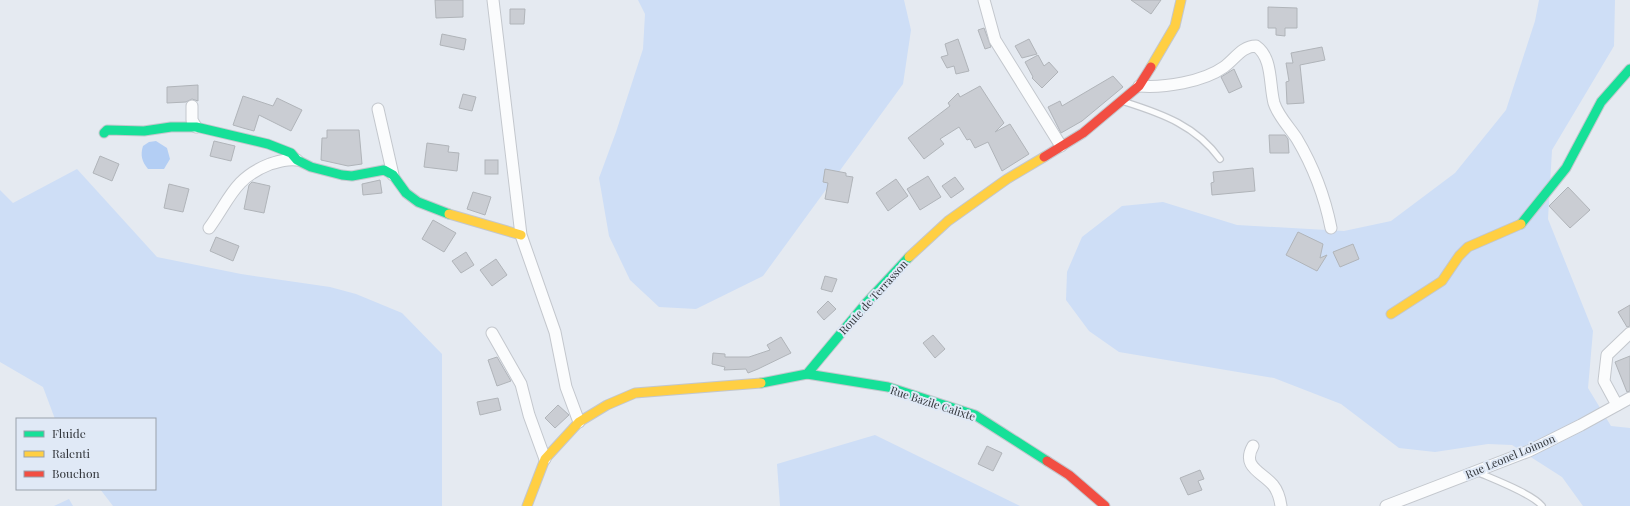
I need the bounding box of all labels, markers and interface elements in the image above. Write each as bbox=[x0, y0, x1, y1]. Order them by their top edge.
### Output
street label: Route de Terrasson bbox=[835, 256, 911, 338]
street label: Rue Bazile Calixte bbox=[889, 382, 978, 424]
legend bbox=[16, 418, 156, 490]
text: Fluide bbox=[52, 425, 86, 441]
street label: Rue Leonel Loimon bbox=[1463, 430, 1557, 482]
text: Ralenti bbox=[52, 445, 91, 461]
text: Bouchon bbox=[52, 465, 100, 481]

